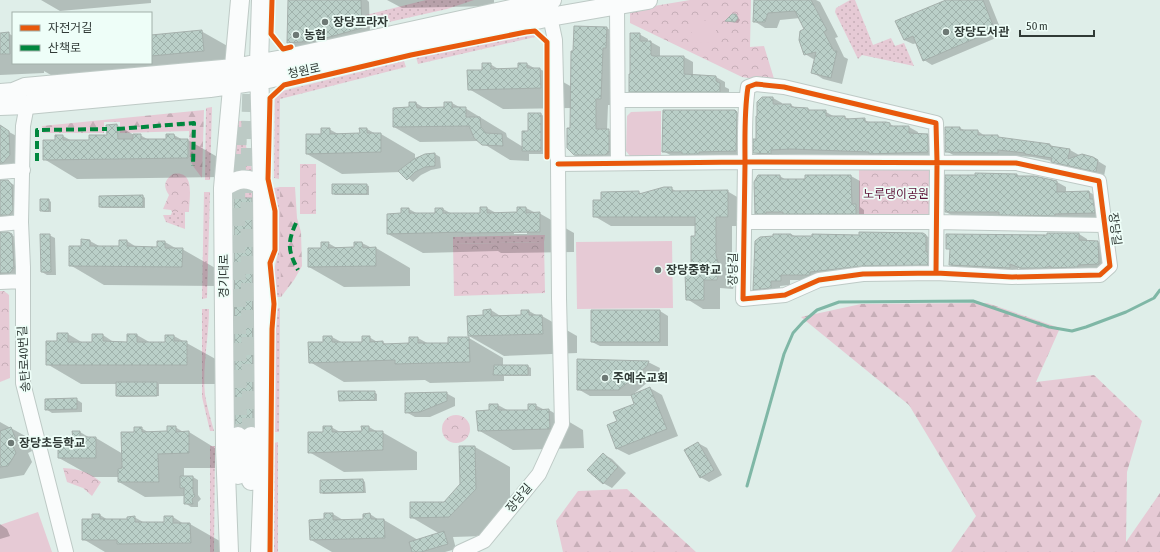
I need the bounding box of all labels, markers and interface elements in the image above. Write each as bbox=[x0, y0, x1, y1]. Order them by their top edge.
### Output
legend bbox=[12, 12, 152, 64]
scale bar bbox=[1020, 12, 1094, 38]
place label: 장당프라자 bbox=[333, 15, 388, 29]
marker: 장당프라자 bbox=[320, 17, 330, 27]
text: 50 m bbox=[1026, 19, 1048, 33]
text: 자전거길 bbox=[48, 21, 92, 35]
place label: 장당도서관 bbox=[954, 25, 1009, 39]
marker: 장당도서관 bbox=[941, 27, 951, 37]
place label: 농협 bbox=[304, 28, 326, 42]
marker: 농협 bbox=[291, 30, 301, 40]
text: 산책로 bbox=[48, 41, 81, 55]
street label: 청원로 bbox=[286, 61, 322, 81]
park label: 노루댕이공원 bbox=[863, 187, 929, 201]
street label: 장당길 bbox=[1106, 212, 1124, 246]
street label: 장당길 bbox=[726, 252, 740, 286]
street label: 경기대로 bbox=[217, 254, 231, 298]
place label: 장당중학교 bbox=[666, 263, 721, 277]
marker: 장당중학교 bbox=[653, 265, 663, 275]
street label: 송탄로40번길 bbox=[15, 325, 33, 393]
place label: 주예수교회 bbox=[613, 371, 668, 385]
marker: 주예수교회 bbox=[600, 373, 610, 383]
place label: 장당초등학교 bbox=[19, 436, 85, 450]
marker: 장당초등학교 bbox=[6, 438, 16, 448]
street label: 장당길 bbox=[503, 481, 535, 515]

